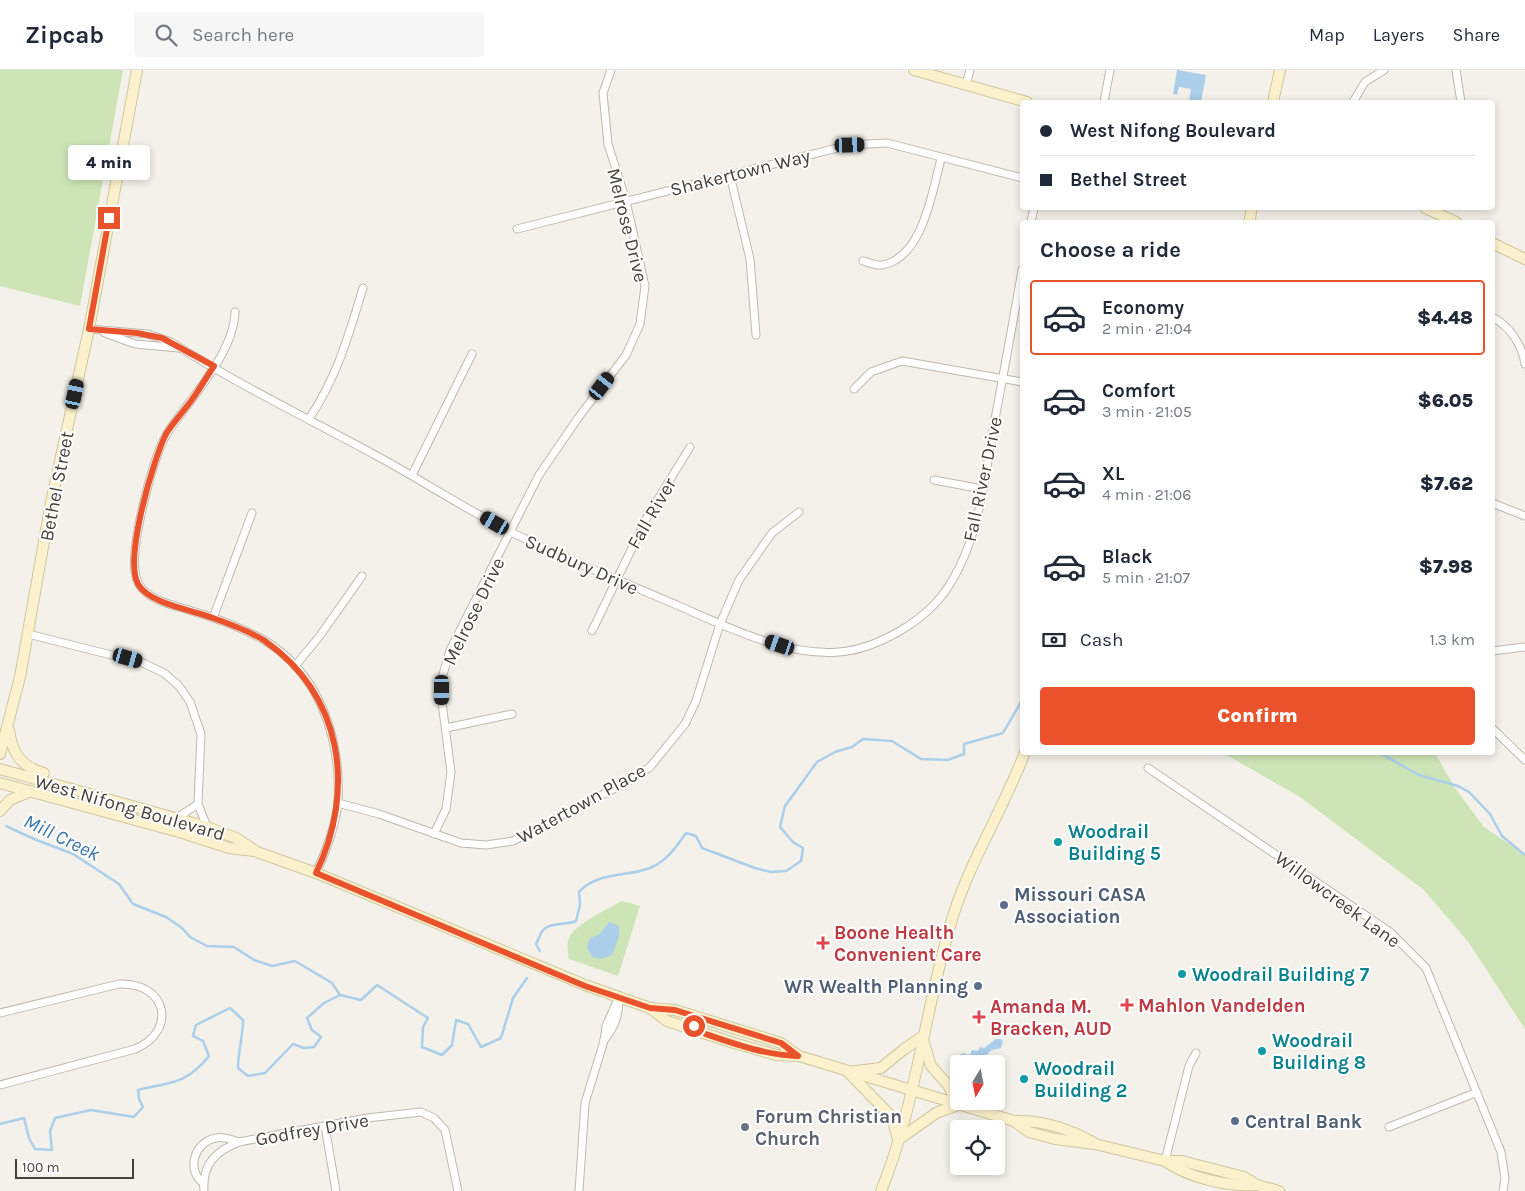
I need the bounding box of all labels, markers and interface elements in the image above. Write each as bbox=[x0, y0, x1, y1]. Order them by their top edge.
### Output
search box bbox=[134, 12, 484, 57]
text: Zipcab bbox=[25, 21, 104, 49]
icon: search bbox=[152, 21, 180, 49]
text: Search here bbox=[192, 24, 294, 46]
text: Map bbox=[1309, 24, 1345, 46]
text: Layers bbox=[1373, 24, 1425, 46]
text: Share bbox=[1453, 24, 1500, 46]
text: West Nifong Boulevard bbox=[1070, 120, 1276, 142]
car bbox=[834, 137, 865, 153]
street label: Shakertown Way bbox=[668, 145, 813, 201]
callout: 4 min bbox=[68, 146, 150, 180]
text: 4 min bbox=[86, 153, 132, 172]
street label: Melrose Drive bbox=[602, 166, 652, 285]
text: Bethel Street bbox=[1070, 169, 1187, 191]
route end bbox=[98, 207, 120, 229]
text: Choose a ride bbox=[1040, 237, 1181, 263]
icon: car bbox=[1042, 295, 1087, 340]
text: Economy bbox=[1102, 297, 1184, 319]
text: $4.48 bbox=[1417, 307, 1473, 329]
text: 2 min · 21:04 bbox=[1102, 319, 1192, 338]
car bbox=[586, 370, 617, 402]
car bbox=[64, 378, 85, 410]
icon: car bbox=[1042, 378, 1087, 423]
text: Comfort bbox=[1102, 380, 1176, 402]
text: $6.05 bbox=[1418, 390, 1473, 412]
text: 3 min · 21:05 bbox=[1102, 402, 1192, 421]
street label: Fall River Drive bbox=[959, 415, 1007, 544]
street label: Bethel Street bbox=[36, 429, 78, 543]
icon: car bbox=[1042, 461, 1087, 506]
text: XL bbox=[1102, 463, 1124, 485]
text: $7.62 bbox=[1420, 473, 1473, 495]
street label: Fall River bbox=[623, 474, 681, 553]
text: 4 min · 21:06 bbox=[1102, 485, 1192, 504]
car bbox=[478, 509, 511, 537]
street label: Sudbury Drive bbox=[522, 530, 642, 600]
icon: car bbox=[1042, 544, 1087, 589]
text: Black bbox=[1102, 546, 1153, 568]
street label: Melrose Drive bbox=[438, 554, 509, 669]
text: $7.98 bbox=[1419, 556, 1473, 578]
text: 5 min · 21:07 bbox=[1102, 568, 1190, 587]
icon: cash bbox=[1040, 626, 1068, 654]
text: Cash bbox=[1080, 629, 1124, 651]
text: 1.3 km bbox=[1430, 630, 1475, 649]
car bbox=[763, 633, 796, 657]
car bbox=[111, 647, 144, 669]
car bbox=[434, 675, 449, 705]
button: Confirm bbox=[1040, 687, 1475, 745]
street label: Watertown Place bbox=[513, 759, 650, 848]
street label: West Nifong Boulevard bbox=[32, 770, 227, 846]
water label: Mill Creek bbox=[20, 809, 104, 866]
place label: Woodrail Building 5 bbox=[1068, 821, 1161, 865]
marker: Woodrail Building 5 bbox=[1052, 836, 1064, 848]
street label: Willowcreek Lane bbox=[1271, 847, 1404, 953]
place label: Missouri CASA Association bbox=[1014, 884, 1146, 928]
marker: Missouri CASA Association bbox=[998, 899, 1010, 911]
place label: Boone Health Convenient Care bbox=[834, 922, 982, 966]
marker: Boone Health Convenient Care bbox=[816, 936, 830, 950]
place label: Woodrail Building 7 bbox=[1192, 964, 1370, 986]
marker: Woodrail Building 7 bbox=[1176, 968, 1188, 980]
place label: WR Wealth Planning bbox=[784, 976, 968, 998]
marker: WR Wealth Planning bbox=[972, 980, 984, 992]
place label: Mahlon Vandelden bbox=[1138, 995, 1306, 1017]
place label: Amanda M. Bracken, AUD bbox=[990, 996, 1112, 1040]
marker: Mahlon Vandelden bbox=[1120, 998, 1134, 1012]
marker: Amanda M. Bracken, AUD bbox=[972, 1010, 986, 1024]
route start bbox=[683, 1015, 705, 1037]
place label: Woodrail Building 8 bbox=[1272, 1030, 1366, 1074]
marker: Woodrail Building 8 bbox=[1256, 1045, 1268, 1057]
north arrow bbox=[950, 1055, 1005, 1110]
map controls bbox=[950, 1055, 1005, 1175]
place label: Woodrail Building 2 bbox=[1034, 1058, 1127, 1102]
marker: Woodrail Building 2 bbox=[1018, 1073, 1030, 1085]
place label: Forum Christian Church bbox=[755, 1106, 902, 1150]
street label: Godfrey Drive bbox=[254, 1109, 371, 1151]
place label: Central Bank bbox=[1245, 1111, 1362, 1133]
marker: Central Bank bbox=[1229, 1115, 1241, 1127]
button: locate bbox=[950, 1120, 1005, 1175]
marker: Forum Christian Church bbox=[739, 1121, 751, 1133]
scale bar bbox=[15, 1156, 134, 1179]
text: 100 m bbox=[22, 1159, 60, 1176]

